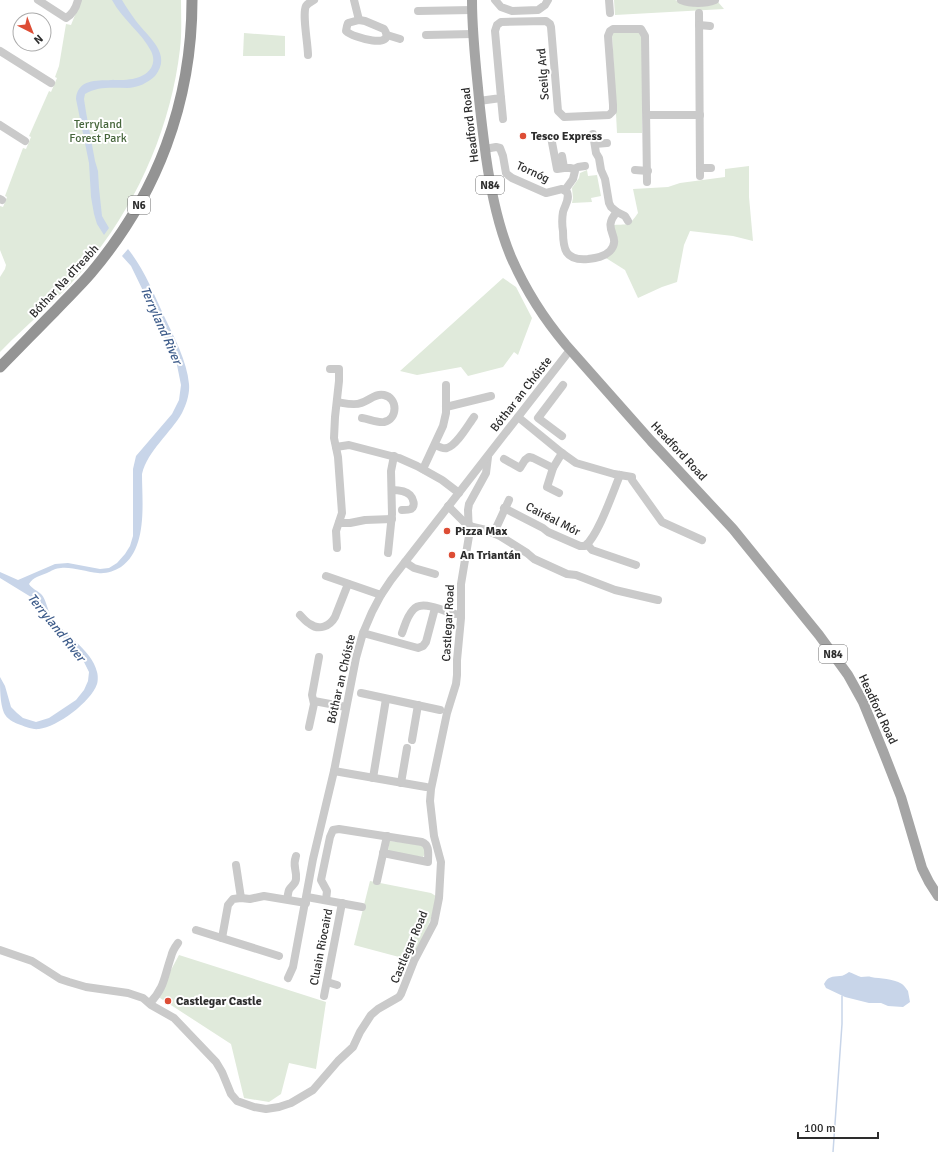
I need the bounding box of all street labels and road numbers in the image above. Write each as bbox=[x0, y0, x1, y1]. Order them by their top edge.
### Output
street label: Sceilg Ard bbox=[534, 48, 553, 100]
street label: Headford Road bbox=[458, 86, 483, 163]
street label: Tornóg bbox=[514, 158, 552, 187]
road number: N84 bbox=[476, 176, 504, 194]
road number: N6 bbox=[128, 196, 150, 214]
street label: Bóthar Na dTreabh bbox=[26, 241, 102, 321]
street label: Bóthar an Chóiste bbox=[487, 354, 555, 435]
street label: Headford Road bbox=[647, 419, 710, 484]
street label: Cairéal Mór bbox=[523, 499, 583, 540]
street label: Castlegar Road bbox=[439, 584, 458, 662]
street label: Bóthar an Chóiste bbox=[324, 633, 359, 725]
road number: N84 bbox=[819, 645, 847, 663]
street label: Headford Road bbox=[855, 672, 900, 747]
street label: Cluain Riocaird bbox=[307, 907, 336, 987]
street label: Castlegar Road bbox=[387, 909, 431, 986]

